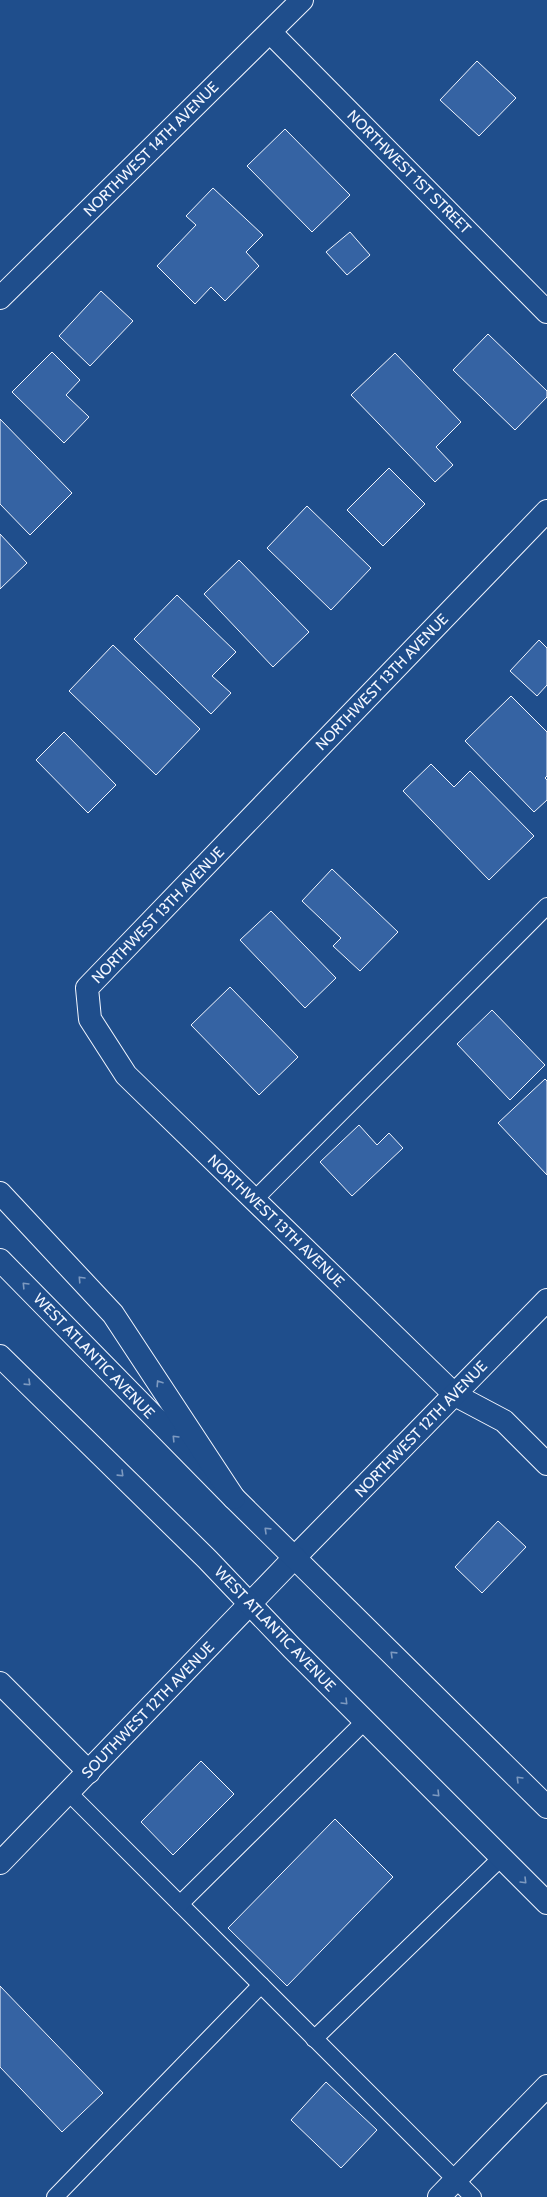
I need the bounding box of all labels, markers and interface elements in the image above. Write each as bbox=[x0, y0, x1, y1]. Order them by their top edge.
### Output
street label: NORTHWEST 14TH AVENUE bbox=[80, 78, 222, 220]
street label: NORTHWEST 1ST STREET bbox=[343, 106, 475, 238]
street label: NORTHWEST 13TH AVENUE bbox=[312, 610, 452, 754]
street label: NORTHWEST 13TH AVENUE bbox=[88, 843, 228, 987]
street label: NORTHWEST 13TH AVENUE bbox=[204, 1151, 348, 1291]
one-way arrow bbox=[78, 1276, 86, 1284]
one-way arrow bbox=[22, 1282, 30, 1290]
street label: WEST ATLANTIC AVENUE bbox=[30, 1290, 158, 1422]
street label: NORTHWEST 12TH AVENUE bbox=[351, 1357, 491, 1501]
one-way arrow bbox=[23, 1379, 31, 1386]
one-way arrow bbox=[156, 1380, 163, 1387]
one-way arrow bbox=[172, 1435, 180, 1443]
one-way arrow bbox=[116, 1469, 124, 1477]
one-way arrow bbox=[264, 1527, 272, 1535]
street label: WEST ATLANTIC AVENUE bbox=[211, 1563, 339, 1695]
street label: SOUTHWEST 12TH AVENUE bbox=[78, 1638, 218, 1782]
one-way arrow bbox=[390, 1651, 398, 1659]
one-way arrow bbox=[340, 1697, 348, 1705]
one-way arrow bbox=[516, 1776, 524, 1784]
one-way arrow bbox=[432, 1789, 440, 1797]
one-way arrow bbox=[519, 1876, 527, 1883]

